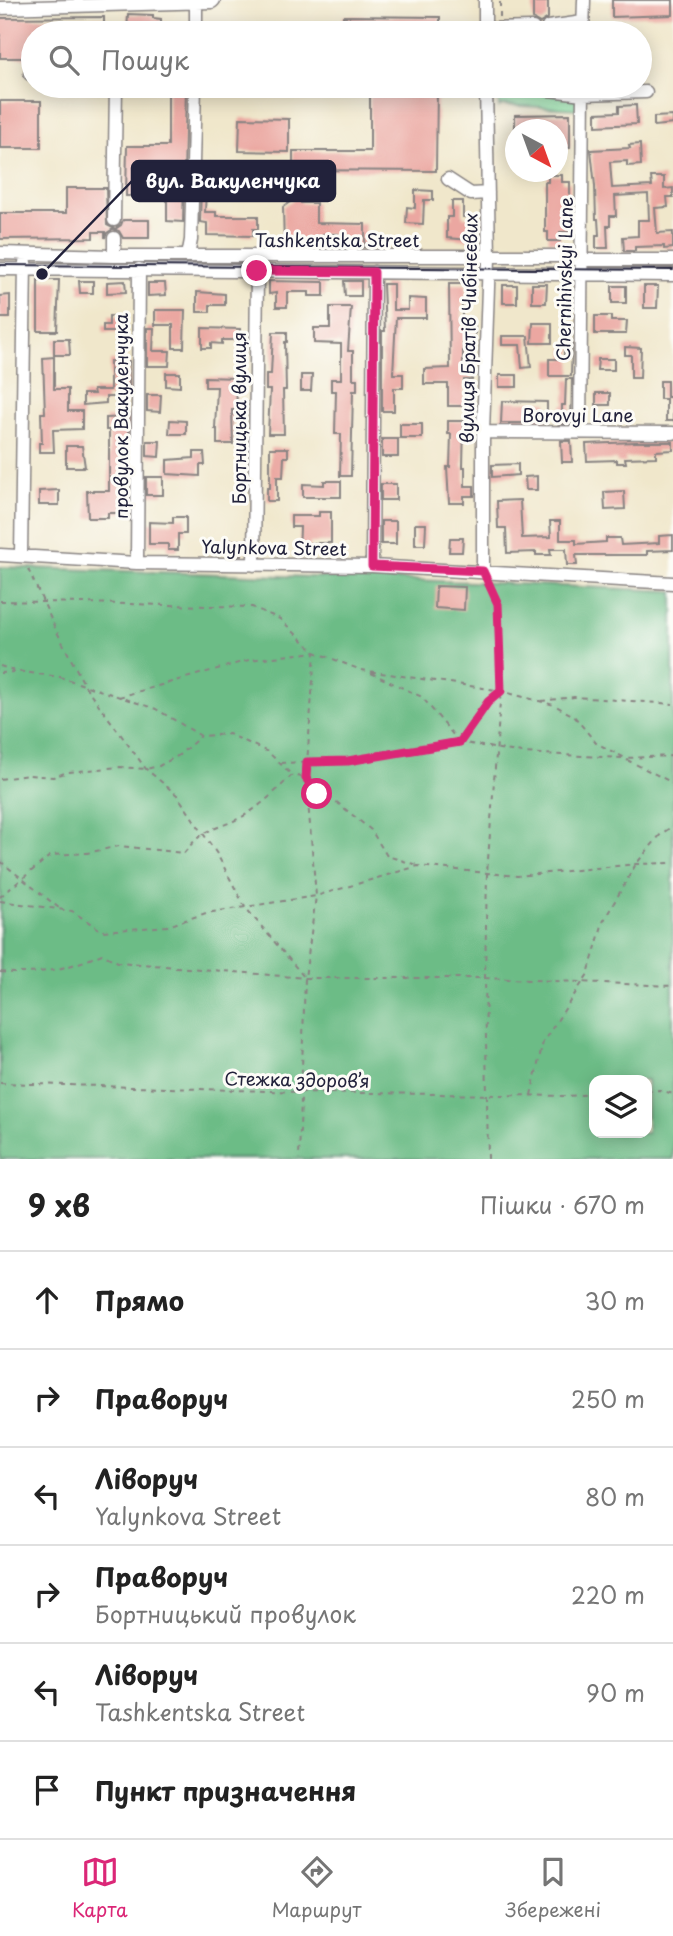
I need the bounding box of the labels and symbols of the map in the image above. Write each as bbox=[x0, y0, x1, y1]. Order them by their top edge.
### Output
north arrow bbox=[505, 119, 568, 182]
callout: вул. Вакуленчука bbox=[132, 161, 335, 201]
text: вул. Вакуленчука bbox=[146, 166, 321, 194]
street label: Chernihivskyi Lane bbox=[549, 197, 579, 361]
street label: вулиця Братів Чибінєєвих bbox=[452, 213, 484, 443]
street label: Tashkentska Street bbox=[255, 226, 419, 253]
route end bbox=[241, 255, 272, 286]
street label: провулок Вакуленчука bbox=[107, 312, 134, 519]
street label: Бортницька вулиця bbox=[225, 332, 252, 504]
street label: Borovyi Lane bbox=[522, 401, 634, 428]
street label: Yalynkova Street bbox=[201, 532, 347, 562]
route start bbox=[301, 778, 332, 809]
street label: Стежка здоров’я bbox=[224, 1064, 370, 1094]

